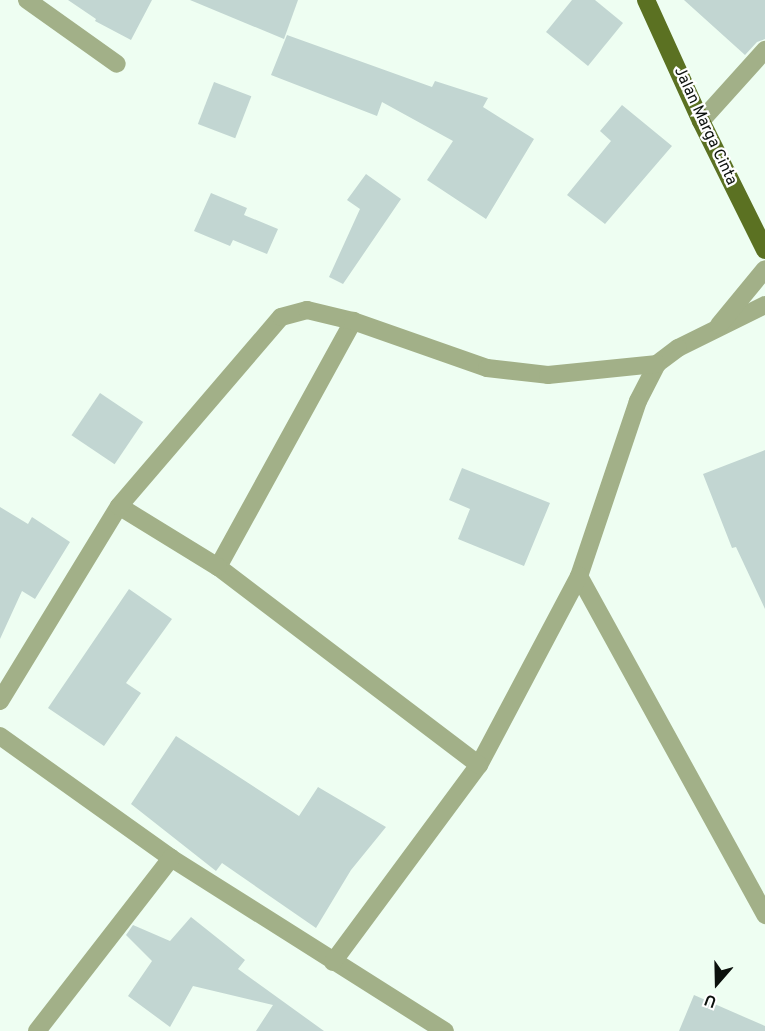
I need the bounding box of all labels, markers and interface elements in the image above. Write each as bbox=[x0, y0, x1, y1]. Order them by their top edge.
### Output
street label: Jalan Marga Cinta bbox=[669, 64, 741, 188]
north arrow bbox=[687, 953, 747, 1013]
text: U bbox=[702, 989, 720, 1011]

